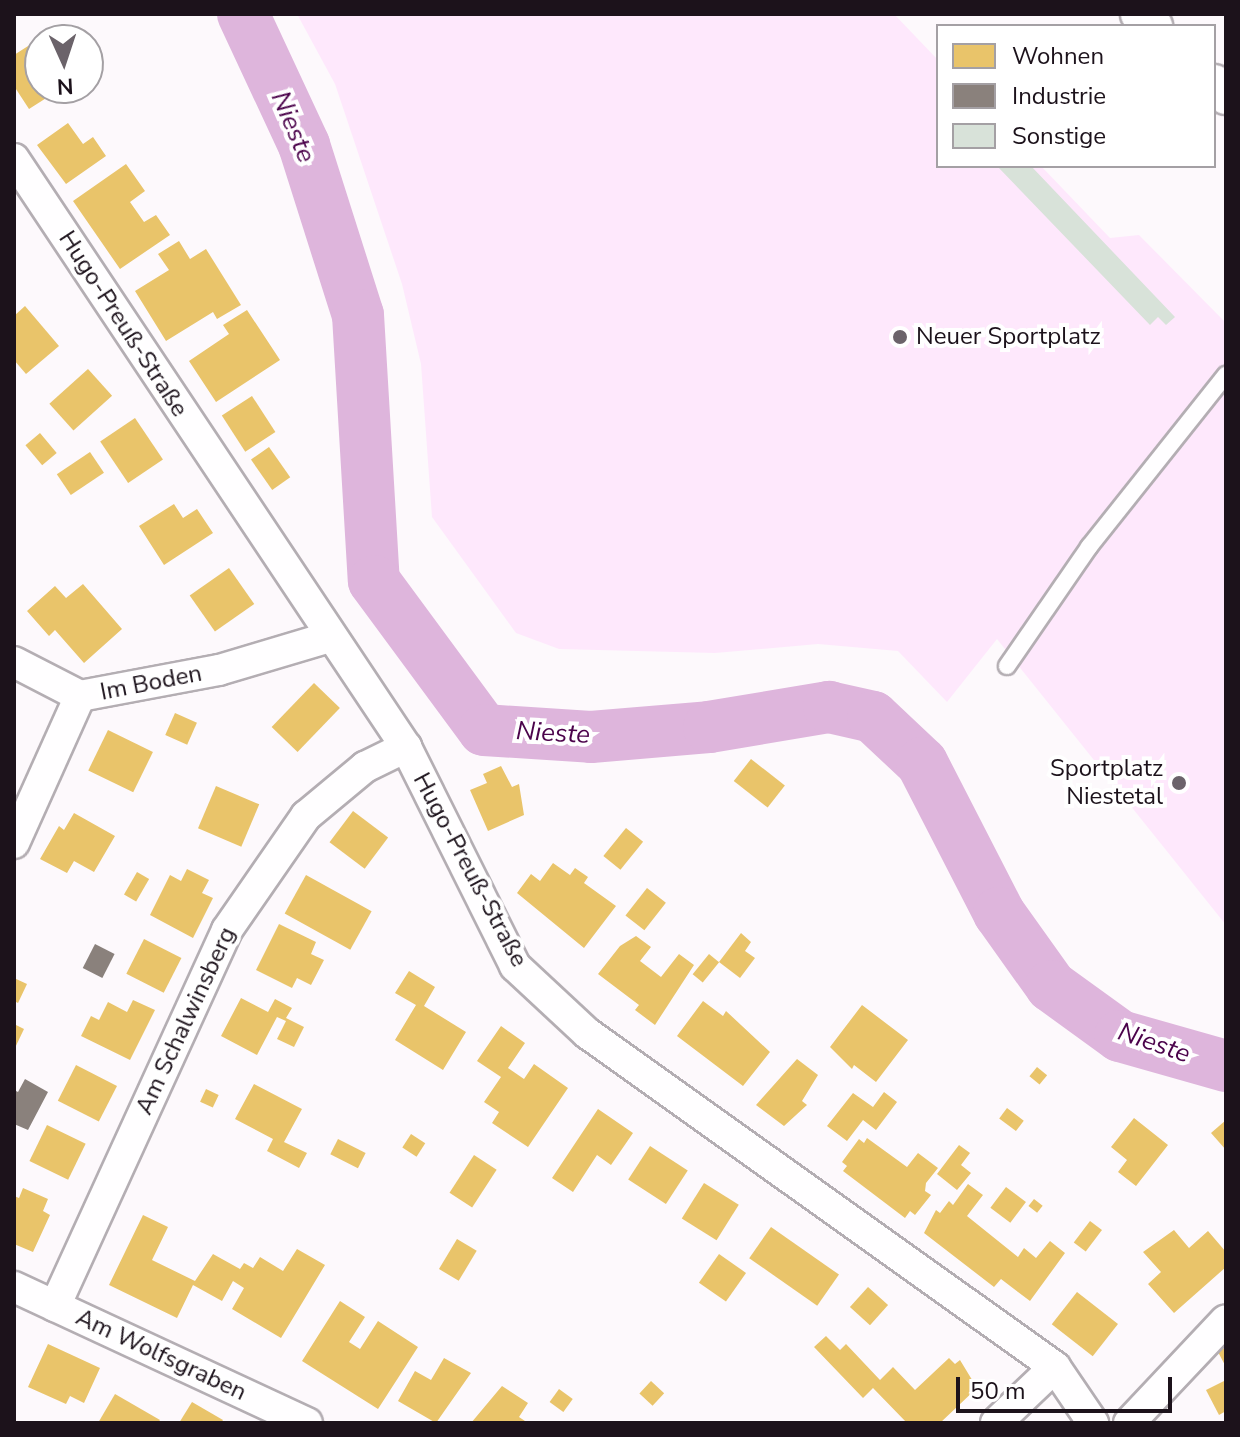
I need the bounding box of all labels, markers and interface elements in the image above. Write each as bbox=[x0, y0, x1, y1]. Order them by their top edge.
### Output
north arrow bbox=[24, 24, 104, 104]
legend bbox=[936, 24, 1216, 168]
text: Wohnen bbox=[1012, 40, 1104, 72]
text: N bbox=[56, 71, 74, 101]
text: Industrie bbox=[1012, 80, 1106, 112]
water label: Nieste bbox=[264, 87, 322, 167]
text: Sonstige bbox=[1012, 120, 1106, 152]
street label: Hugo-Preuß-Straße bbox=[52, 226, 194, 422]
place label: Neuer Sportplatz bbox=[916, 323, 1101, 351]
marker: Neuer Sportplatz bbox=[891, 328, 909, 346]
street label: Im Boden bbox=[98, 659, 204, 707]
water label: Nieste bbox=[515, 715, 591, 751]
place label: Sportplatz Niestetal bbox=[1050, 755, 1163, 811]
street label: Hugo-Preuß-Straße bbox=[407, 768, 533, 972]
marker: Sportplatz Niestetal bbox=[1170, 774, 1188, 792]
street label: Am Schalwinsberg bbox=[130, 923, 242, 1119]
water label: Nieste bbox=[1114, 1016, 1194, 1070]
street label: Am Wolfsgraben bbox=[71, 1303, 251, 1407]
scale bar bbox=[960, 1361, 1176, 1411]
text: 50 m bbox=[970, 1375, 1026, 1407]

